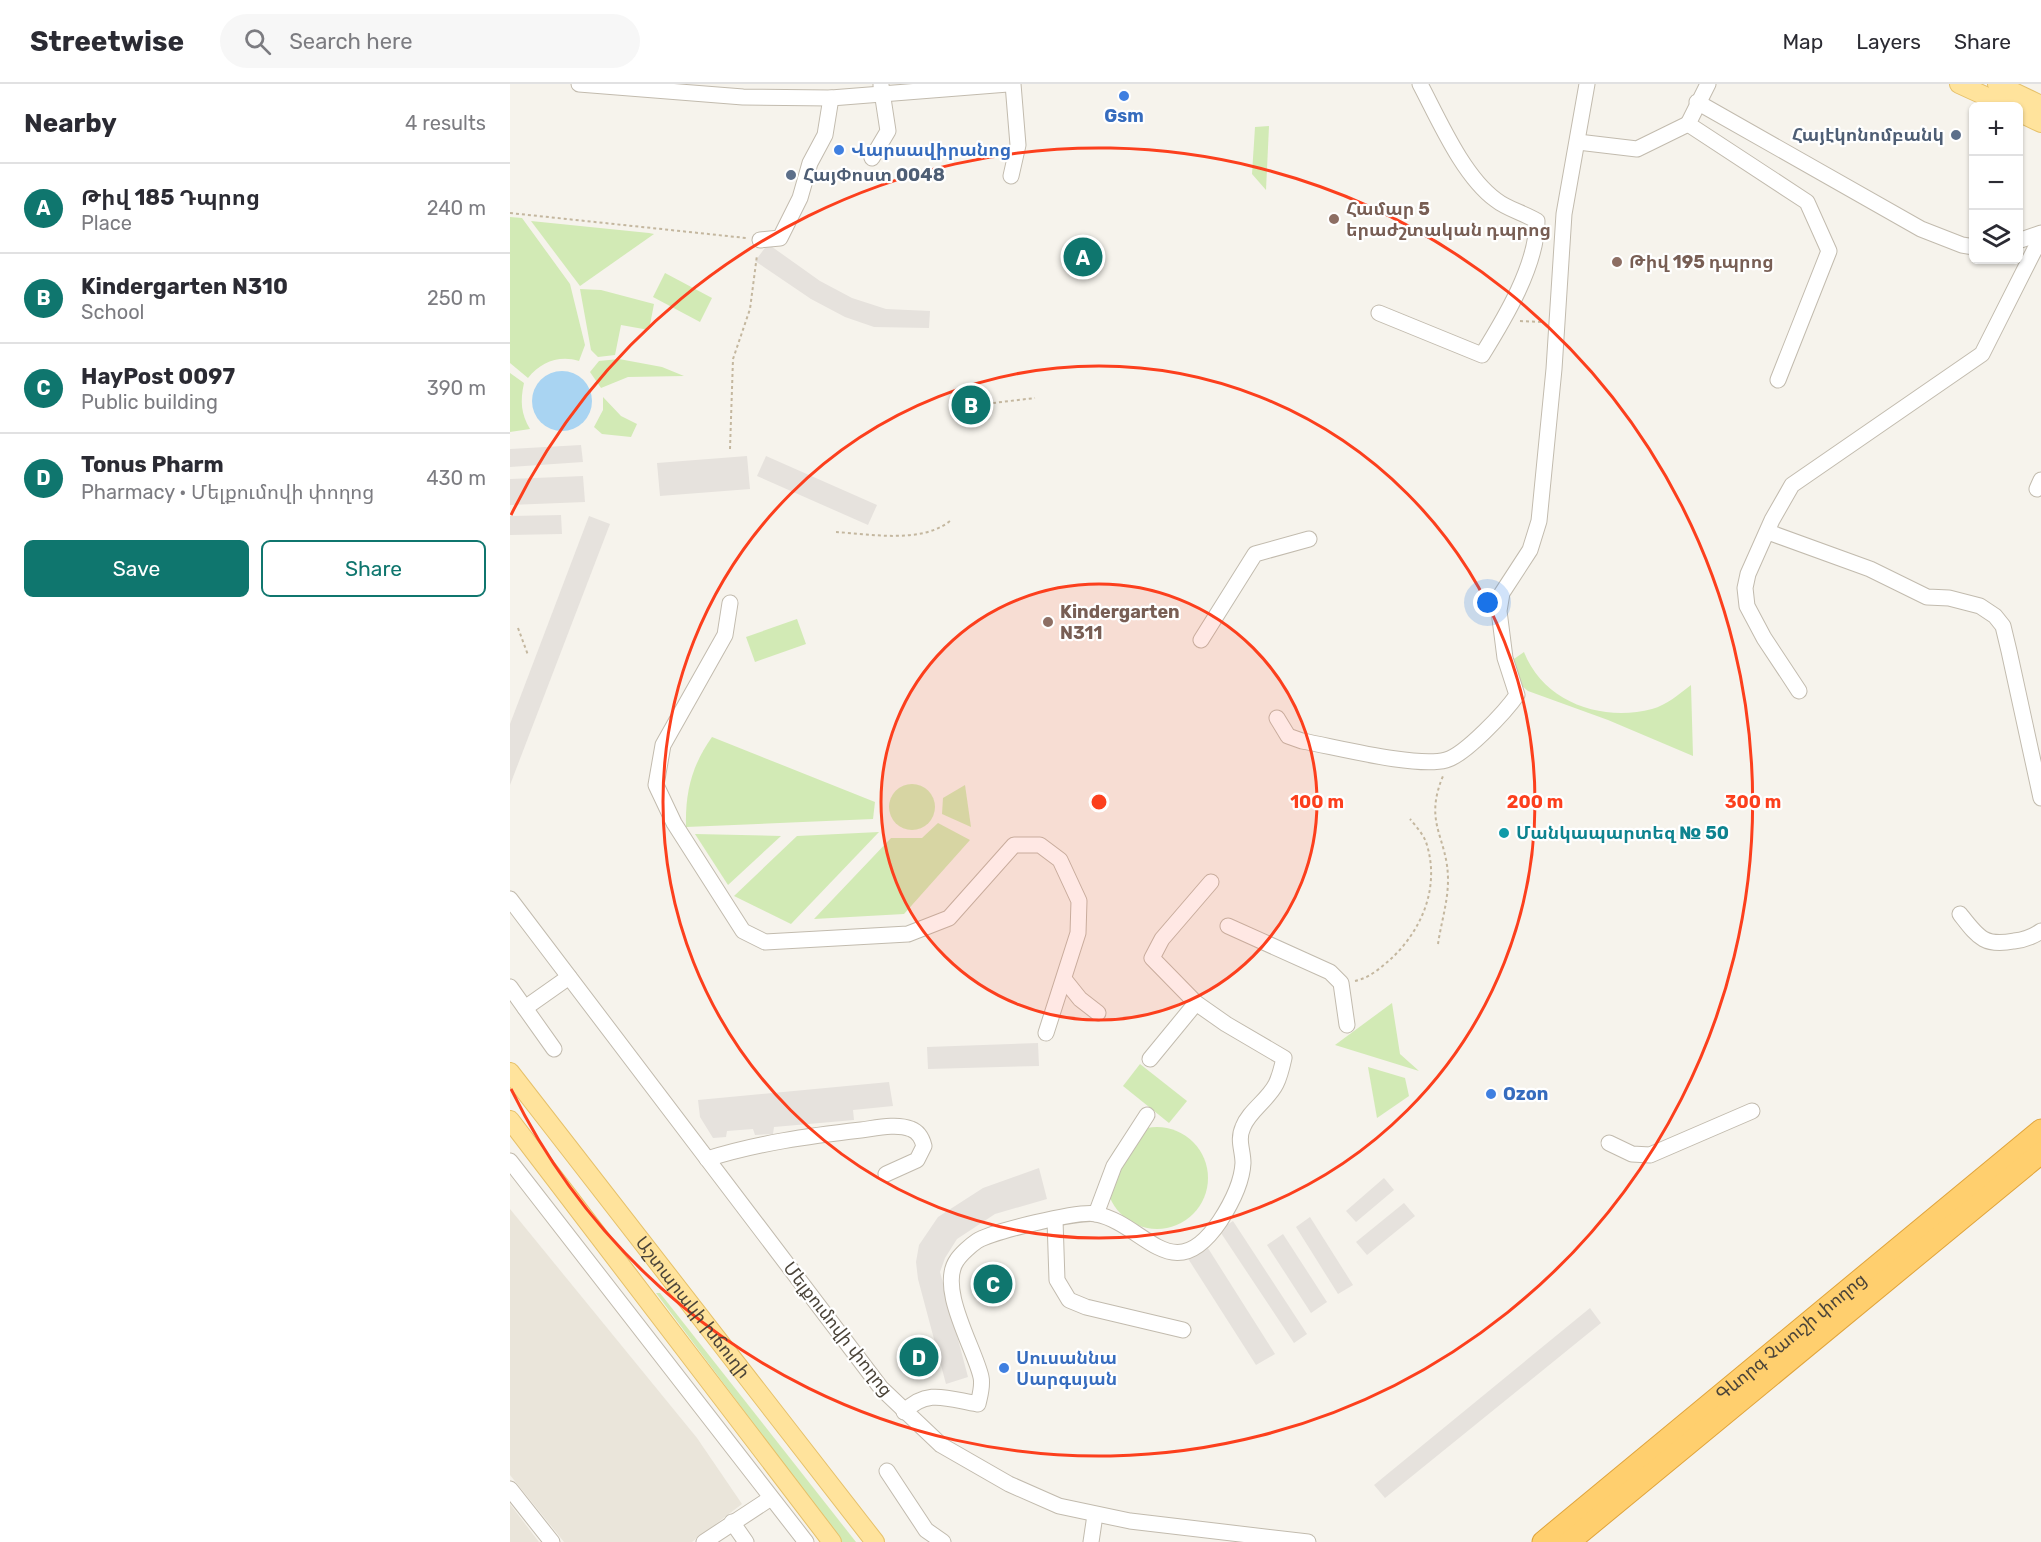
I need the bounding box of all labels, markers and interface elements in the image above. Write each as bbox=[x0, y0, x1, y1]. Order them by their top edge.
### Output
search box bbox=[220, 14, 640, 68]
text: Streetwise bbox=[30, 25, 184, 58]
icon: search bbox=[241, 25, 274, 58]
text: Search here bbox=[289, 28, 413, 55]
text: Map bbox=[1782, 29, 1823, 54]
text: Layers bbox=[1856, 29, 1921, 54]
text: Share bbox=[1954, 29, 2011, 54]
marker: Gsm bbox=[1117, 89, 1131, 103]
map controls bbox=[1969, 102, 2023, 264]
button: + bbox=[1969, 102, 2023, 156]
place label: Gsm bbox=[1104, 105, 1144, 127]
text: Nearby bbox=[24, 108, 117, 139]
text: 4 results bbox=[405, 111, 486, 135]
place label: Հայէկոնոմբանկ bbox=[1792, 124, 1944, 146]
marker: Հայէկոնոմբանկ bbox=[1949, 128, 1963, 142]
place label: Վարսավիրանոց bbox=[851, 139, 1011, 161]
marker: Վարսավիրանոց bbox=[832, 143, 846, 157]
button: − bbox=[1969, 156, 2023, 210]
place label: ՀայՓոստ 0048 bbox=[803, 164, 945, 186]
marker: ՀայՓոստ 0048 bbox=[784, 168, 798, 182]
text: Թիվ 185 Դպրոց bbox=[81, 184, 260, 211]
text: A bbox=[36, 196, 51, 220]
text: 240 m bbox=[427, 196, 486, 220]
place label: Համար 5 երաժշտական դպրոց bbox=[1346, 198, 1551, 241]
button: layers bbox=[1969, 210, 2023, 264]
text: Place bbox=[81, 211, 132, 235]
marker: Համար 5 երաժշտական դպրոց bbox=[1327, 212, 1341, 226]
pin: A bbox=[1064, 234, 1102, 279]
place label: Թիվ 195 դպրոց bbox=[1629, 251, 1774, 273]
marker: Թիվ 195 դպրոց bbox=[1610, 255, 1624, 269]
text: Kindergarten N310 bbox=[81, 273, 288, 300]
text: B bbox=[36, 286, 51, 310]
text: 250 m bbox=[427, 286, 486, 310]
text: School bbox=[81, 300, 144, 324]
text: HayPost 0097 bbox=[81, 363, 235, 390]
text: C bbox=[36, 376, 51, 400]
text: 390 m bbox=[427, 376, 486, 400]
pin: B bbox=[952, 382, 990, 428]
text: Public building bbox=[81, 390, 218, 414]
text: Tonus Pharm bbox=[81, 451, 224, 478]
text: D bbox=[36, 466, 51, 490]
text: 430 m bbox=[426, 466, 486, 490]
text: Pharmacy · Մելքումովի փողոց bbox=[81, 480, 374, 504]
button: Save bbox=[24, 540, 249, 597]
button: Share bbox=[261, 540, 486, 597]
your location bbox=[1473, 588, 1502, 617]
place label: Kindergarten N311 bbox=[1060, 601, 1180, 644]
marker: Kindergarten N311 bbox=[1041, 615, 1055, 629]
text: 100 m bbox=[1290, 791, 1344, 813]
text: 200 m bbox=[1507, 791, 1563, 813]
text: 300 m bbox=[1725, 791, 1781, 813]
centre of rings bbox=[1089, 792, 1109, 812]
place label: Մանկապարտեզ № 50 bbox=[1516, 822, 1729, 844]
marker: Մանկապարտեզ № 50 bbox=[1497, 826, 1511, 840]
place label: Ozon bbox=[1503, 1083, 1548, 1105]
marker: Ozon bbox=[1484, 1087, 1498, 1101]
street label: Աշտարակի խճուղի bbox=[631, 1232, 755, 1383]
street label: Մելքումովի փողոց bbox=[779, 1257, 897, 1401]
pin: C bbox=[974, 1262, 1012, 1306]
street label: Գևորգ Չաուշի փողոց bbox=[1712, 1268, 1871, 1405]
pin: D bbox=[900, 1334, 938, 1380]
place label: Սուսաննա Սարգսյան bbox=[1016, 1347, 1117, 1390]
marker: Սուսաննա Սարգսյան bbox=[997, 1361, 1011, 1375]

